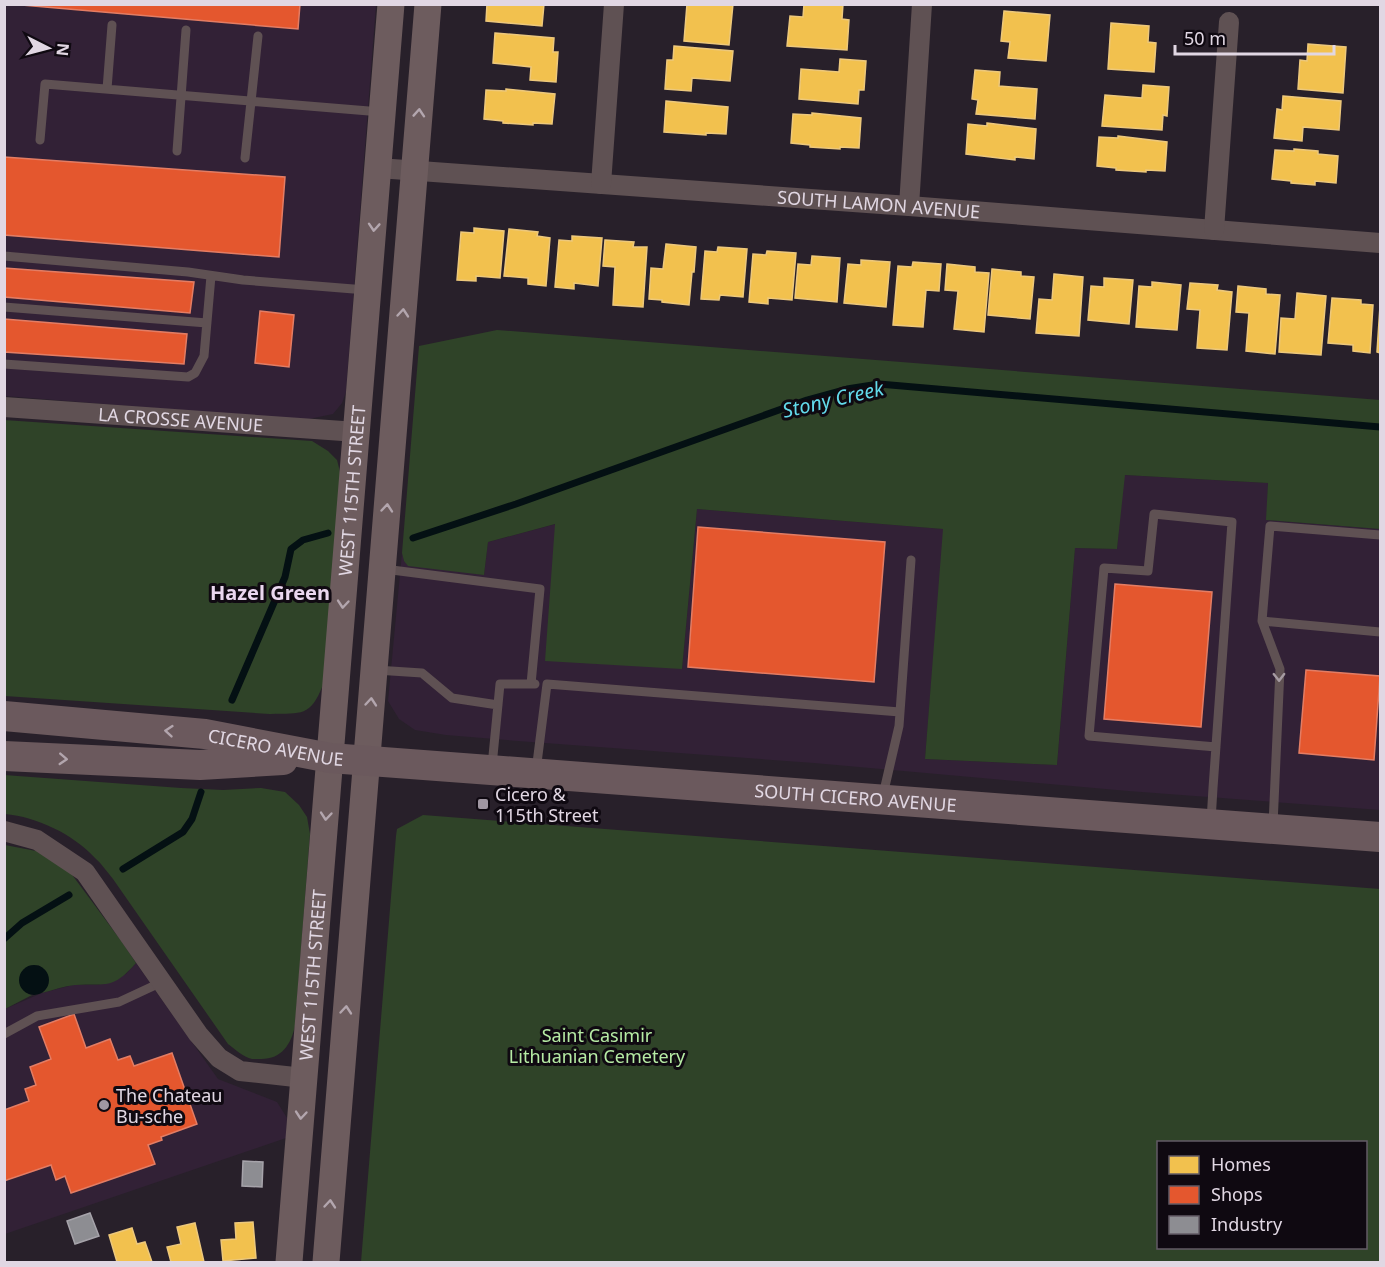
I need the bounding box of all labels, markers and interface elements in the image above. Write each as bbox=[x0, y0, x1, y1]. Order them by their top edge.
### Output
north arrow bbox=[18, 18, 78, 78]
scale bar bbox=[1175, 18, 1334, 56]
text: 50 m bbox=[1184, 26, 1226, 50]
text: N bbox=[51, 42, 75, 57]
one-way arrow bbox=[412, 108, 425, 117]
street label: SOUTH LAMON AVENUE bbox=[776, 185, 981, 224]
one-way arrow bbox=[368, 222, 381, 231]
one-way arrow bbox=[396, 309, 409, 318]
water label: Stony Creek bbox=[780, 374, 887, 424]
street label: LA CROSSE AVENUE bbox=[97, 402, 264, 437]
street label: WEST 115TH STREET bbox=[333, 404, 370, 577]
one-way arrow bbox=[380, 503, 393, 512]
district label: Hazel Green bbox=[210, 579, 330, 606]
one-way arrow bbox=[337, 599, 350, 608]
one-way arrow bbox=[1273, 672, 1285, 681]
one-way arrow bbox=[364, 698, 377, 707]
street label: CICERO AVENUE bbox=[206, 723, 344, 771]
one-way arrow bbox=[165, 725, 174, 738]
one-way arrow bbox=[58, 752, 67, 765]
street label: SOUTH CICERO AVENUE bbox=[754, 778, 957, 817]
place label: Cicero & 115th Street bbox=[495, 782, 599, 827]
marker: Cicero & 115th Street bbox=[476, 797, 490, 811]
one-way arrow bbox=[319, 812, 332, 821]
street label: WEST 115TH STREET bbox=[293, 889, 331, 1061]
one-way arrow bbox=[339, 1005, 352, 1014]
park label: Saint Casimir Lithuanian Cemetery bbox=[509, 1023, 686, 1068]
place label: The Chateau Bu-sche bbox=[116, 1083, 222, 1128]
marker: The Chateau Bu-sche bbox=[97, 1098, 111, 1112]
one-way arrow bbox=[295, 1111, 308, 1120]
legend bbox=[1157, 1141, 1367, 1249]
text: Homes bbox=[1211, 1152, 1271, 1176]
text: Shops bbox=[1211, 1182, 1263, 1206]
one-way arrow bbox=[324, 1200, 337, 1209]
text: Industry bbox=[1211, 1212, 1283, 1236]

